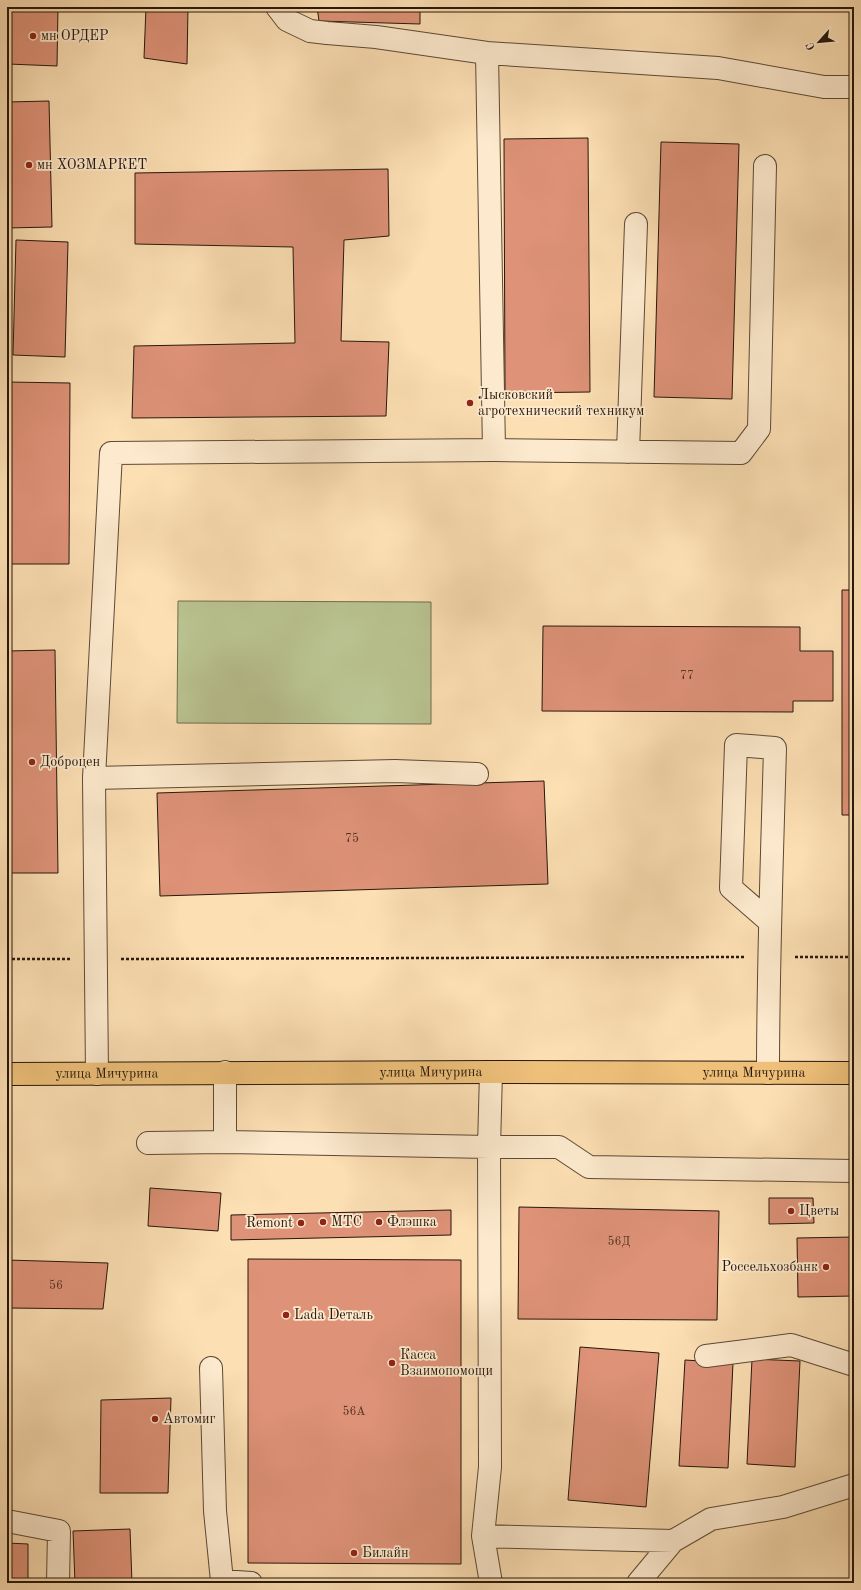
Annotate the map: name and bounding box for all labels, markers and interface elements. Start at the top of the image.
north arrow [799,22,839,62]
place label: мн ОРДЕР [41,29,109,43]
marker: мн ОРДЕР [28,31,38,41]
text: С [805,40,818,52]
place label: мн ХОЗМАРКЕТ [37,158,147,172]
marker: мн ХОЗМАРКЕТ [24,160,34,170]
place label: Лысковский агротехнический техникум [478,388,644,418]
marker: Лысковский агротехнический техникум [465,398,475,408]
house number: 77 [680,670,694,682]
place label: Доброцен [40,755,101,769]
marker: Доброцен [27,757,37,767]
house number: 75 [345,832,359,845]
street label: улица Мичурина [380,1065,483,1079]
street label: улица Мичурина [56,1066,159,1081]
street label: улица Мичурина [703,1066,806,1080]
place label: Цветы [799,1204,839,1218]
marker: Цветы [786,1206,796,1216]
place label: МТС [331,1215,362,1229]
place label: Флэшка [387,1215,437,1229]
place label: Remont [246,1216,293,1230]
marker: МТС [318,1217,328,1227]
marker: Флэшка [374,1217,384,1227]
marker: Remont [296,1218,306,1228]
house number: 56Д [608,1235,631,1248]
place label: Россельхозбанк [722,1260,818,1274]
marker: Россельхозбанк [821,1262,831,1272]
house number: 56 [49,1279,63,1292]
place label: Lada Dеталь [294,1308,373,1322]
marker: Lada Dеталь [281,1310,291,1320]
place label: Касса Взаимопомощи [400,1348,493,1378]
marker: Касса Взаимопомощи [387,1358,397,1368]
house number: 56А [342,1405,366,1418]
place label: Автомиг [163,1412,216,1426]
marker: Автомиг [150,1414,160,1424]
place label: Билайн [362,1546,409,1560]
marker: Билайн [349,1548,359,1558]

